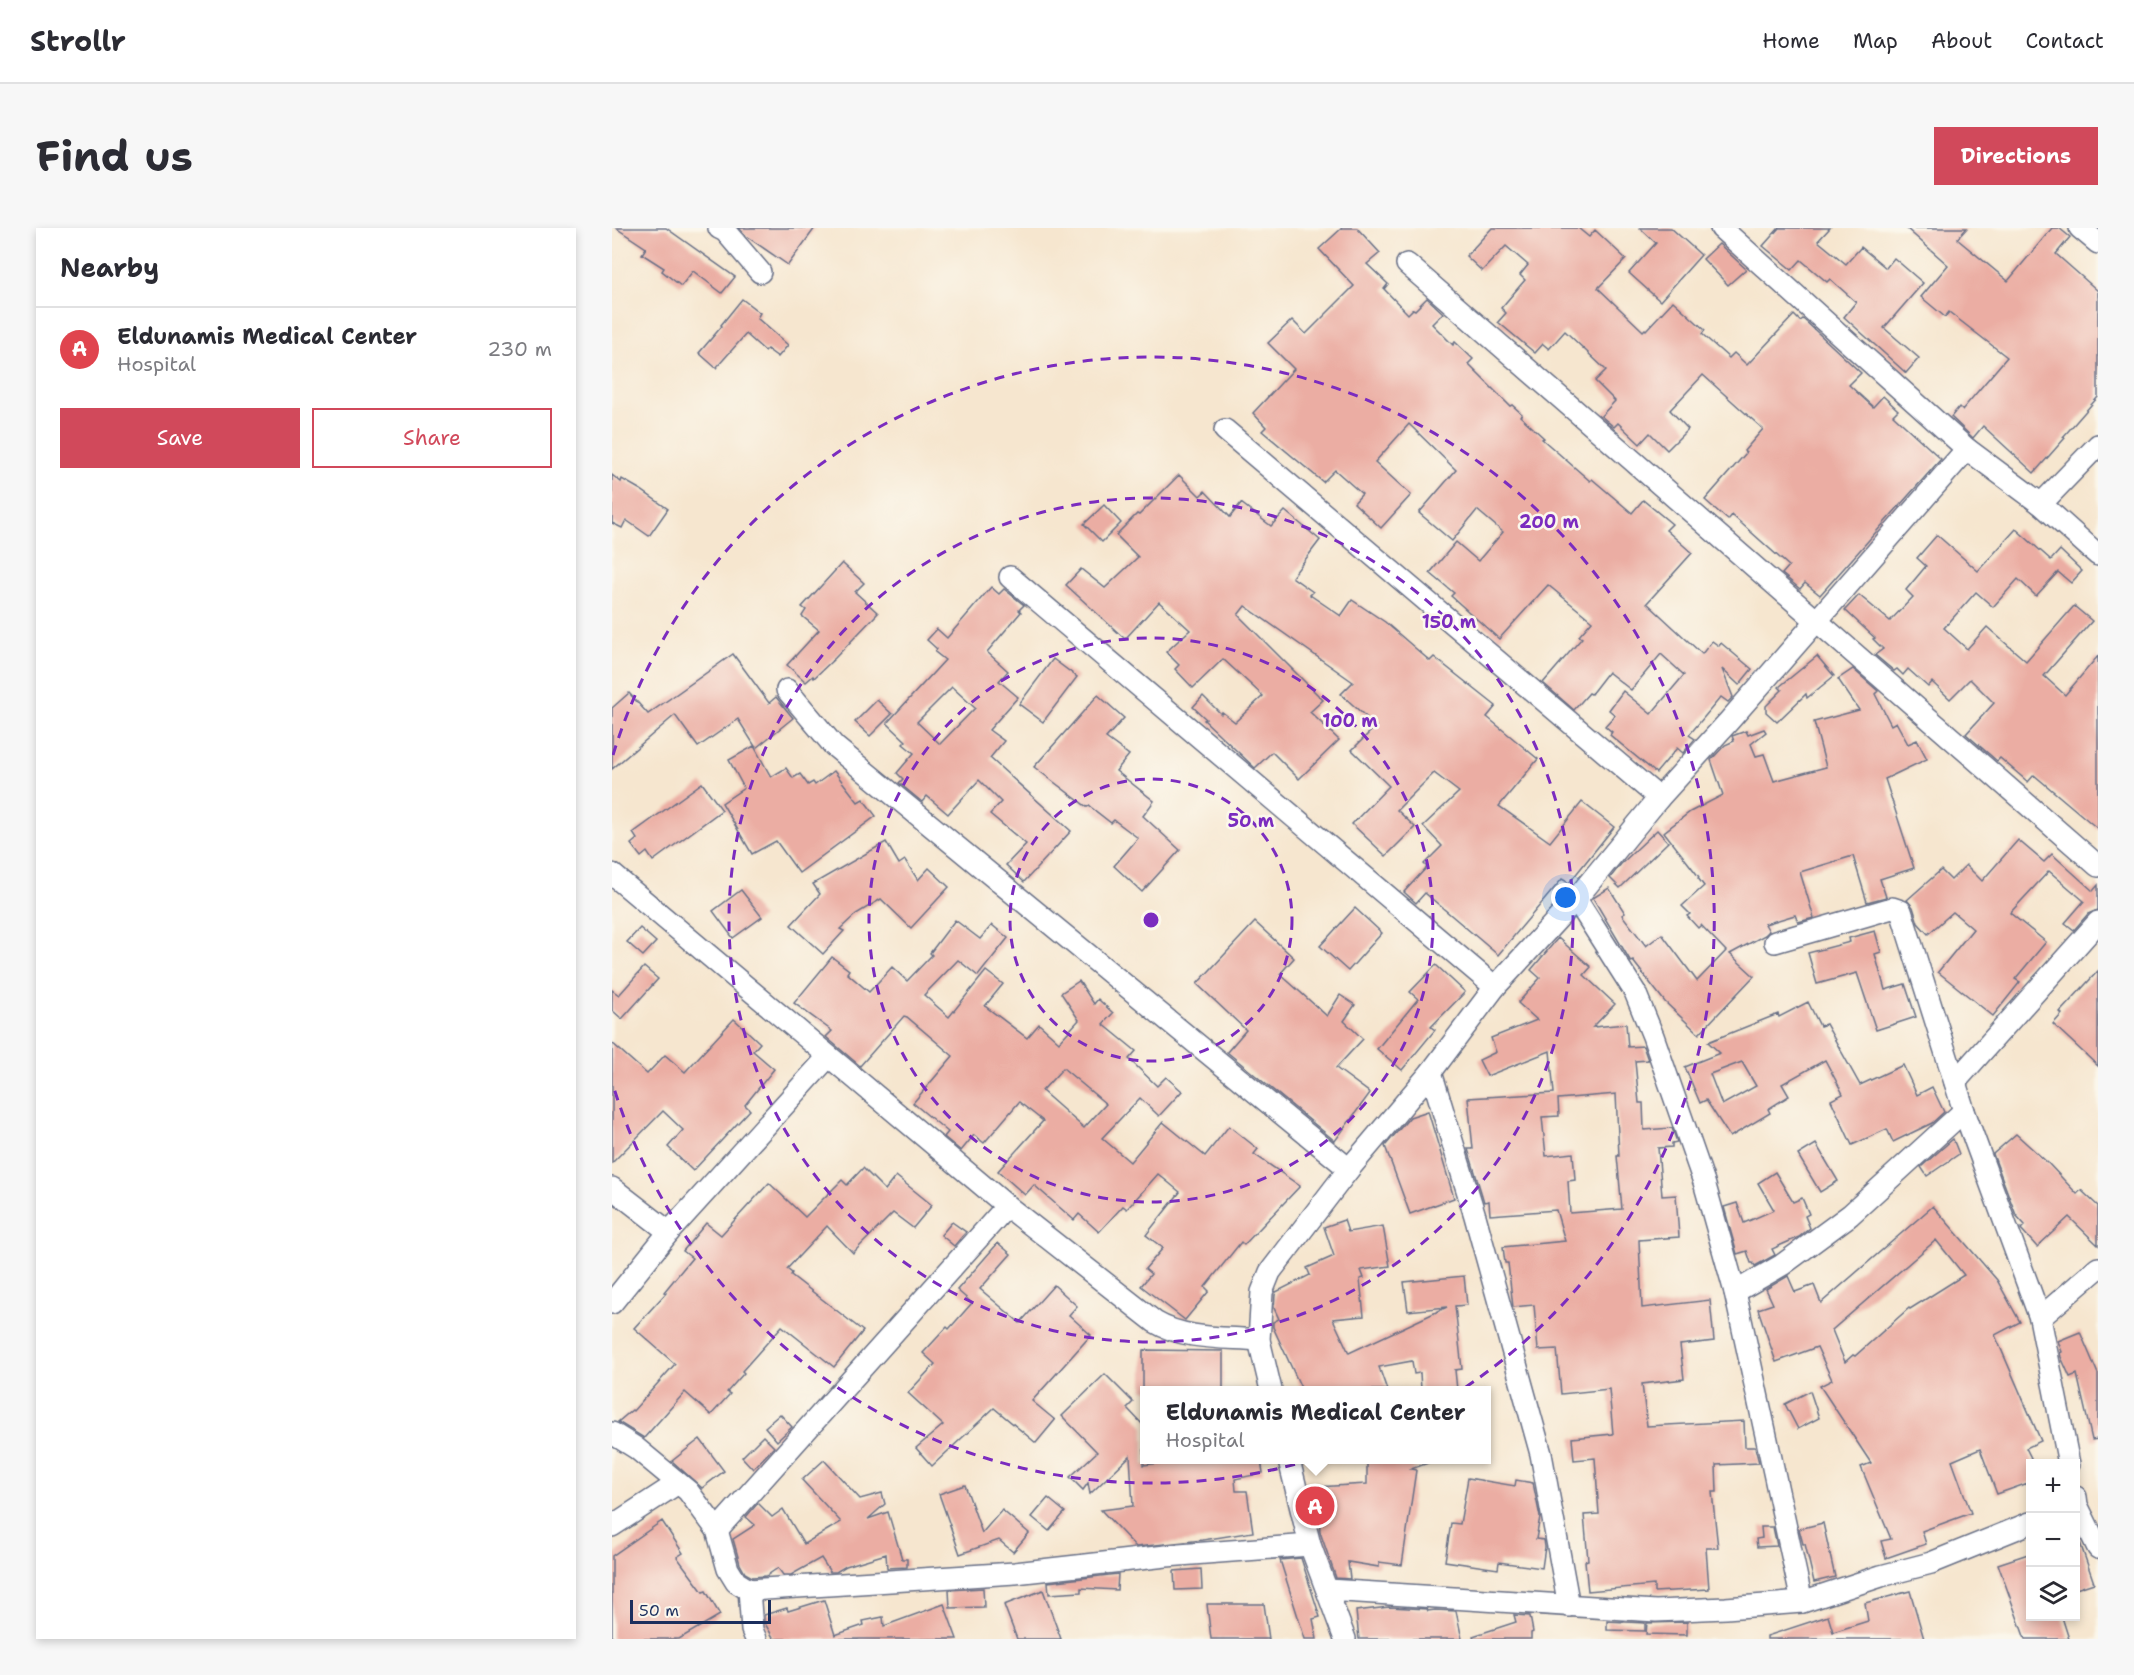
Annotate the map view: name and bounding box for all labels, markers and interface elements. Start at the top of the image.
text: Strollr [30,22,126,60]
text: Home [1762,27,1820,55]
text: Map [1853,27,1898,55]
text: About [1931,27,1992,55]
text: Contact [2025,27,2104,55]
button: Directions [1934,127,2098,185]
text: Find us [36,128,193,184]
text: Nearby [60,250,159,285]
text: Eldunamis Medical Center [117,322,417,351]
text: A [72,336,87,362]
text: 230 m [487,336,552,362]
text: Hospital [117,351,196,377]
button: Save [60,408,300,468]
button: Share [312,408,552,468]
text: 200 m [1519,510,1580,534]
text: 150 m [1422,610,1477,634]
text: 100 m [1322,709,1378,733]
text: 50 m [1228,809,1275,833]
your location [1551,883,1580,912]
centre of rings [1141,910,1161,930]
popup [1140,1386,1491,1464]
text: Eldunamis Medical Center [1165,1398,1466,1427]
text: Hospital [1165,1427,1245,1453]
map controls [2026,1459,2080,1621]
button: + [2026,1459,2080,1513]
pin: A [1296,1484,1334,1528]
button: − [2026,1513,2080,1567]
button: layers [2026,1567,2080,1621]
scale bar [630,1597,771,1624]
text: 50 m [639,1600,679,1621]

